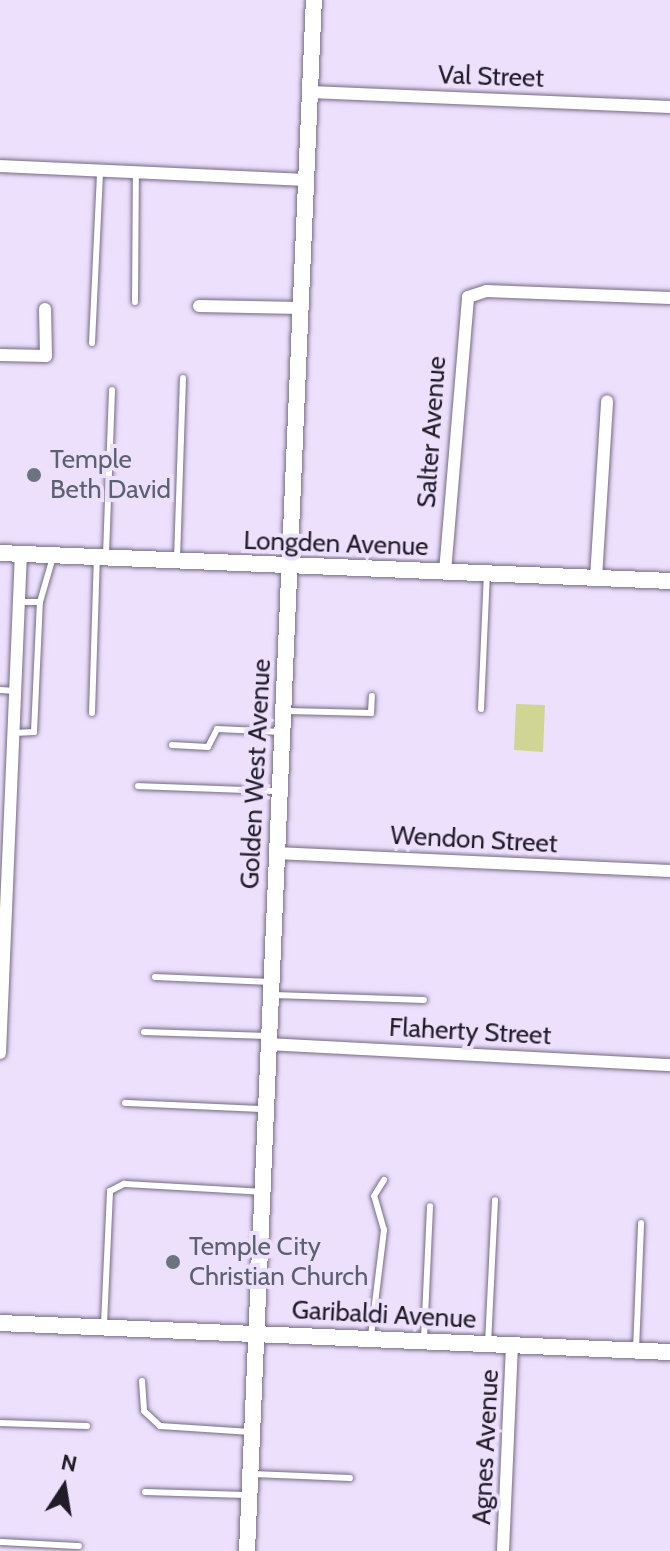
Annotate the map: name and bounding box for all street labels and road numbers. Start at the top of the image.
street label: Val Street [437,60,545,94]
street label: Salter Avenue [411,355,453,509]
street label: Longden Avenue [243,525,429,563]
street label: Golden West Avenue [234,658,278,890]
street label: Wendon Street [390,820,558,860]
street label: Flaherty Street [388,1012,552,1052]
street label: Garibaldi Avenue [291,1295,477,1335]
street label: Agnes Avenue [466,1368,506,1526]

